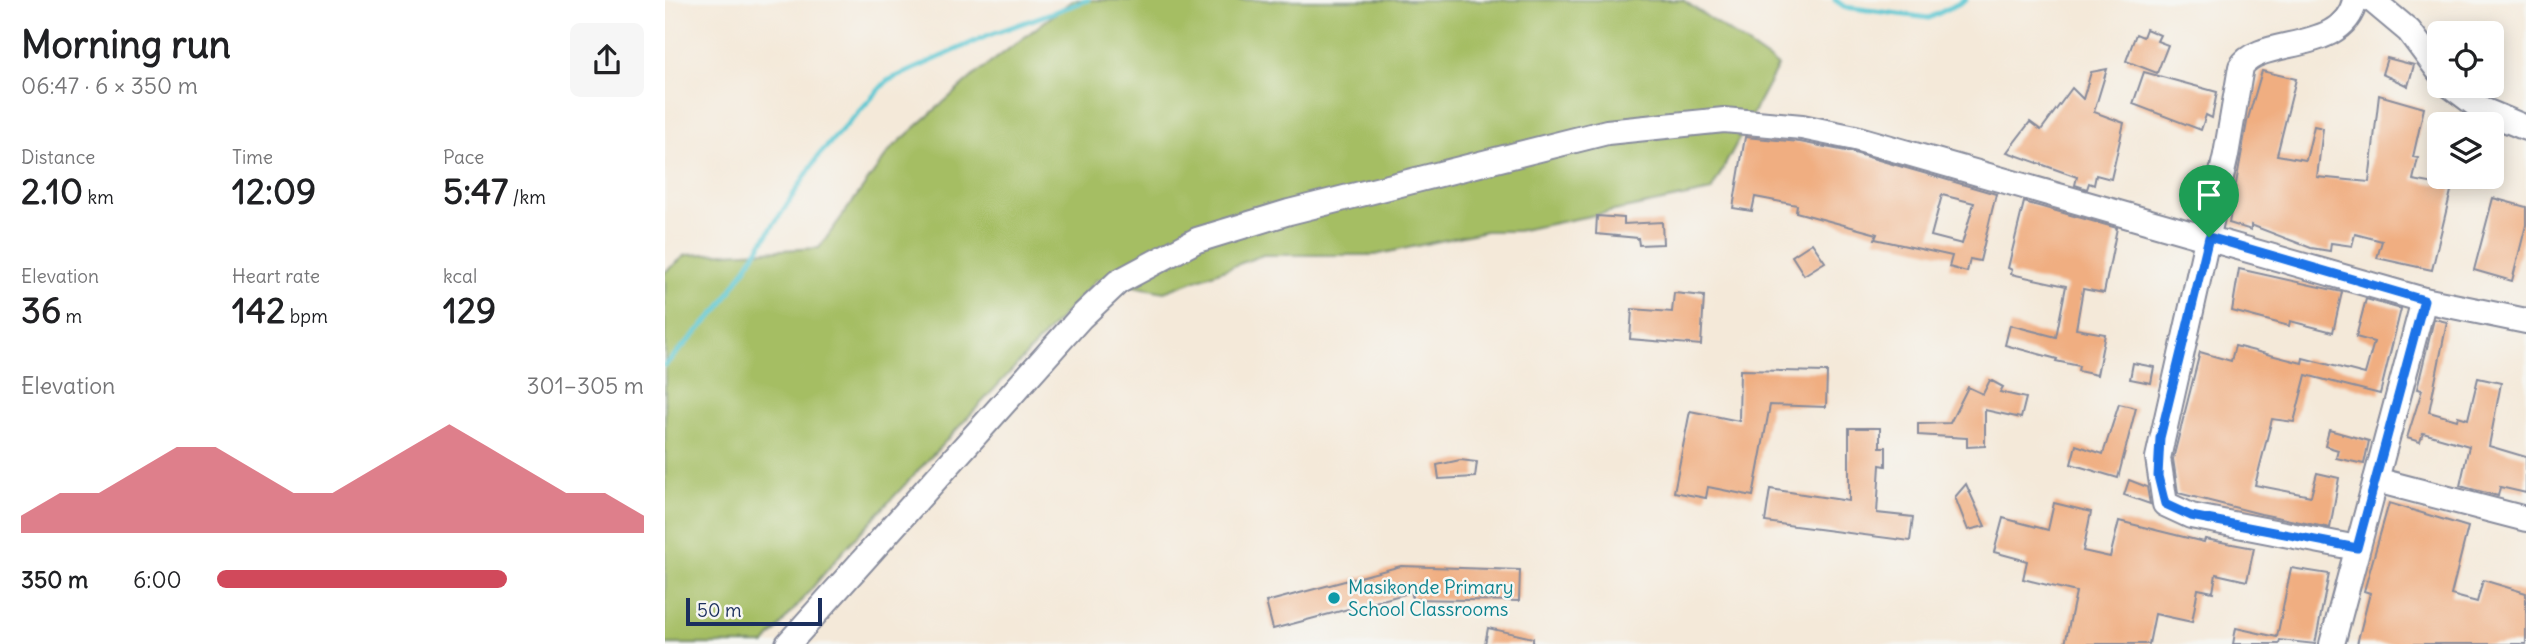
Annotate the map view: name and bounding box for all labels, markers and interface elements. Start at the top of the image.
text: Morning run [21,21,231,68]
map controls [2427,21,2504,189]
button: locate [2427,21,2504,98]
button: share [570,23,644,97]
text: 06:47 · 6 × 350 m [21,71,198,100]
button: layers [2427,112,2504,189]
text: Distance [21,145,95,169]
text: Time [232,145,273,169]
text: Pace [443,145,484,169]
pin [2179,165,2239,237]
text: 2.10 [21,169,83,213]
text: 12:09 [232,169,316,213]
text: 5:47 [443,169,508,213]
icon: arrive [2190,176,2228,214]
text: km [83,185,114,209]
text: /km [508,185,546,209]
text: Elevation [21,264,99,288]
text: Heart rate [232,264,320,288]
text: kcal [443,264,477,288]
text: 36 [21,288,61,332]
text: 142 [232,288,285,332]
text: 129 [443,288,496,332]
text: m [61,304,82,328]
text: bpm [285,304,328,328]
text: Elevation [21,371,115,400]
text: 301–305 m [527,371,644,400]
text: 350 m [21,565,88,594]
text: 6:00 [133,565,182,594]
place label: Masikonde Primary School Classrooms [1348,575,1514,621]
marker: Masikonde Primary School Classrooms [1326,590,1342,606]
scale bar [686,595,823,627]
text: 50 m [697,598,742,622]

